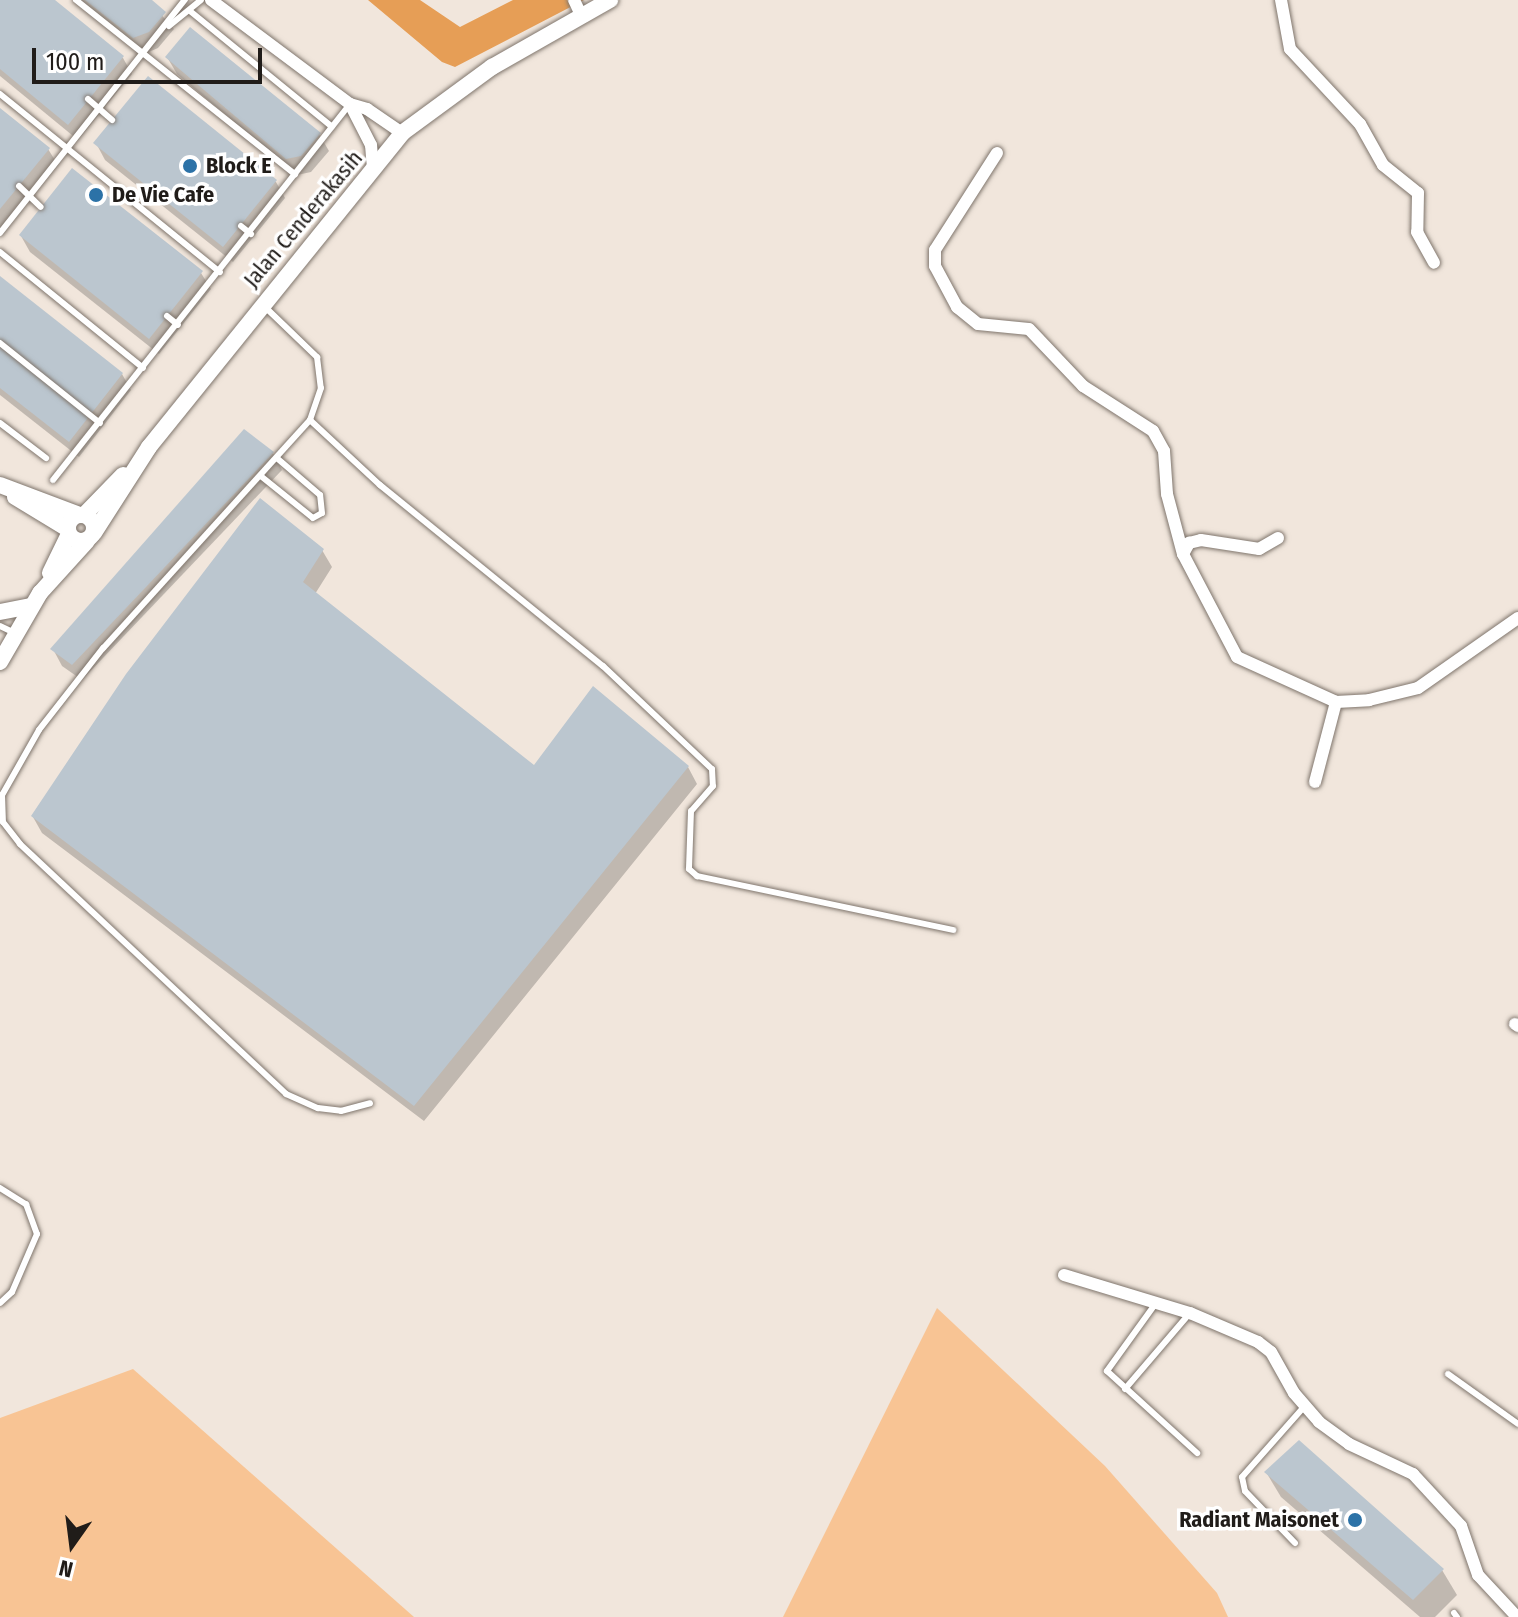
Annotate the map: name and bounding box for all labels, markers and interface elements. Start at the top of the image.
scale bar [36,32,266,82]
text: 100 m [46,48,104,76]
street label: Jalan Cenderakasih [238,145,368,293]
place label: Block E [206,153,272,179]
marker: Block E [181,157,199,175]
place label: De Vie Cafe [112,182,214,208]
marker: De Vie Cafe [87,186,105,204]
north arrow [32,1505,112,1585]
place label: Radiant Maisonet [1179,1507,1339,1533]
marker: Radiant Maisonet [1346,1511,1364,1529]
text: N [56,1554,76,1583]

